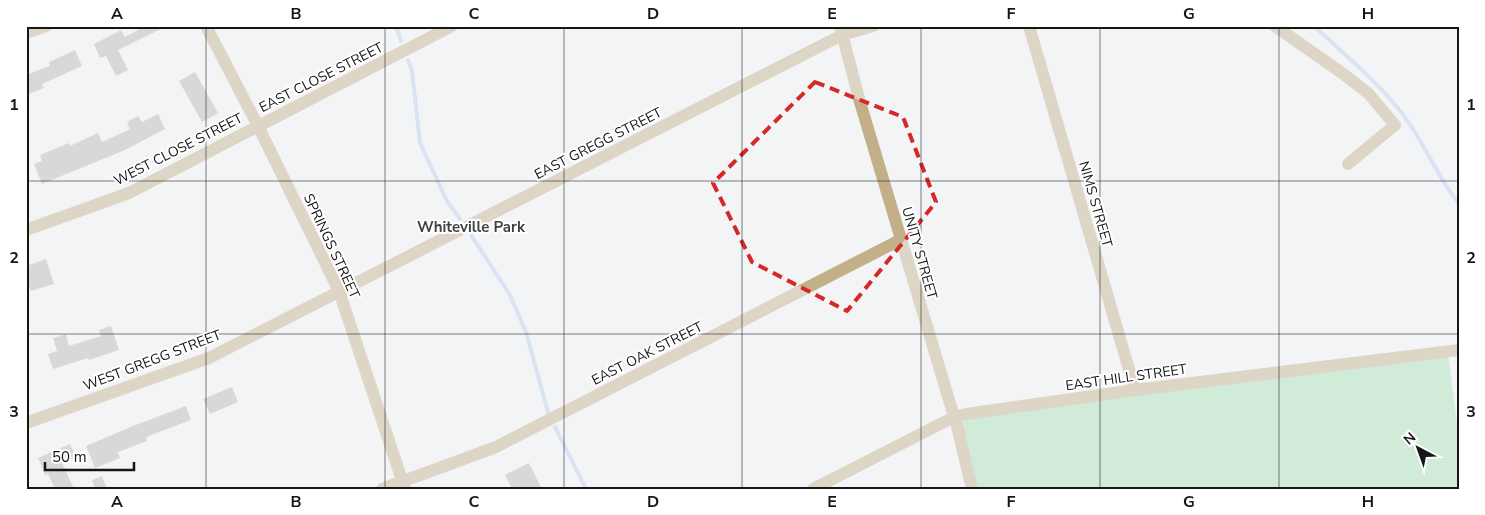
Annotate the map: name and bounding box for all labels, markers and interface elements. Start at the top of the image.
text: A [111,3,123,25]
text: B [290,3,302,25]
text: C [469,3,480,25]
text: D [647,3,659,25]
text: E [827,3,837,25]
text: F [1007,3,1016,25]
text: G [1183,3,1195,25]
text: H [1362,3,1374,25]
street label: EAST CLOSE STREET [256,38,387,117]
text: 1 [9,94,19,116]
text: 1 [1466,94,1476,116]
street label: EAST GREGG STREET [531,103,666,184]
street label: WEST CLOSE STREET [111,108,246,190]
street label: NIMS STREET [1074,159,1117,250]
street label: SPRINGS STREET [299,191,364,302]
street label: UNITY STREET [897,205,942,302]
district label: Whiteville Park [417,217,526,237]
text: 2 [9,247,19,269]
text: 2 [1466,247,1476,269]
street label: EAST OAK STREET [588,317,707,390]
street label: WEST GREGG STREET [81,325,224,396]
street label: EAST HILL STREET [1064,359,1189,395]
text: 3 [9,401,19,423]
text: 3 [1466,401,1476,423]
north arrow [1392,422,1442,472]
text: N [1400,428,1420,449]
scale bar [45,440,134,472]
text: 50 m [52,447,87,467]
text: A [111,491,123,513]
text: B [290,491,302,513]
text: C [469,491,480,513]
text: D [647,491,659,513]
text: E [827,491,837,513]
text: F [1007,491,1016,513]
text: G [1183,491,1195,513]
text: H [1362,491,1374,513]

